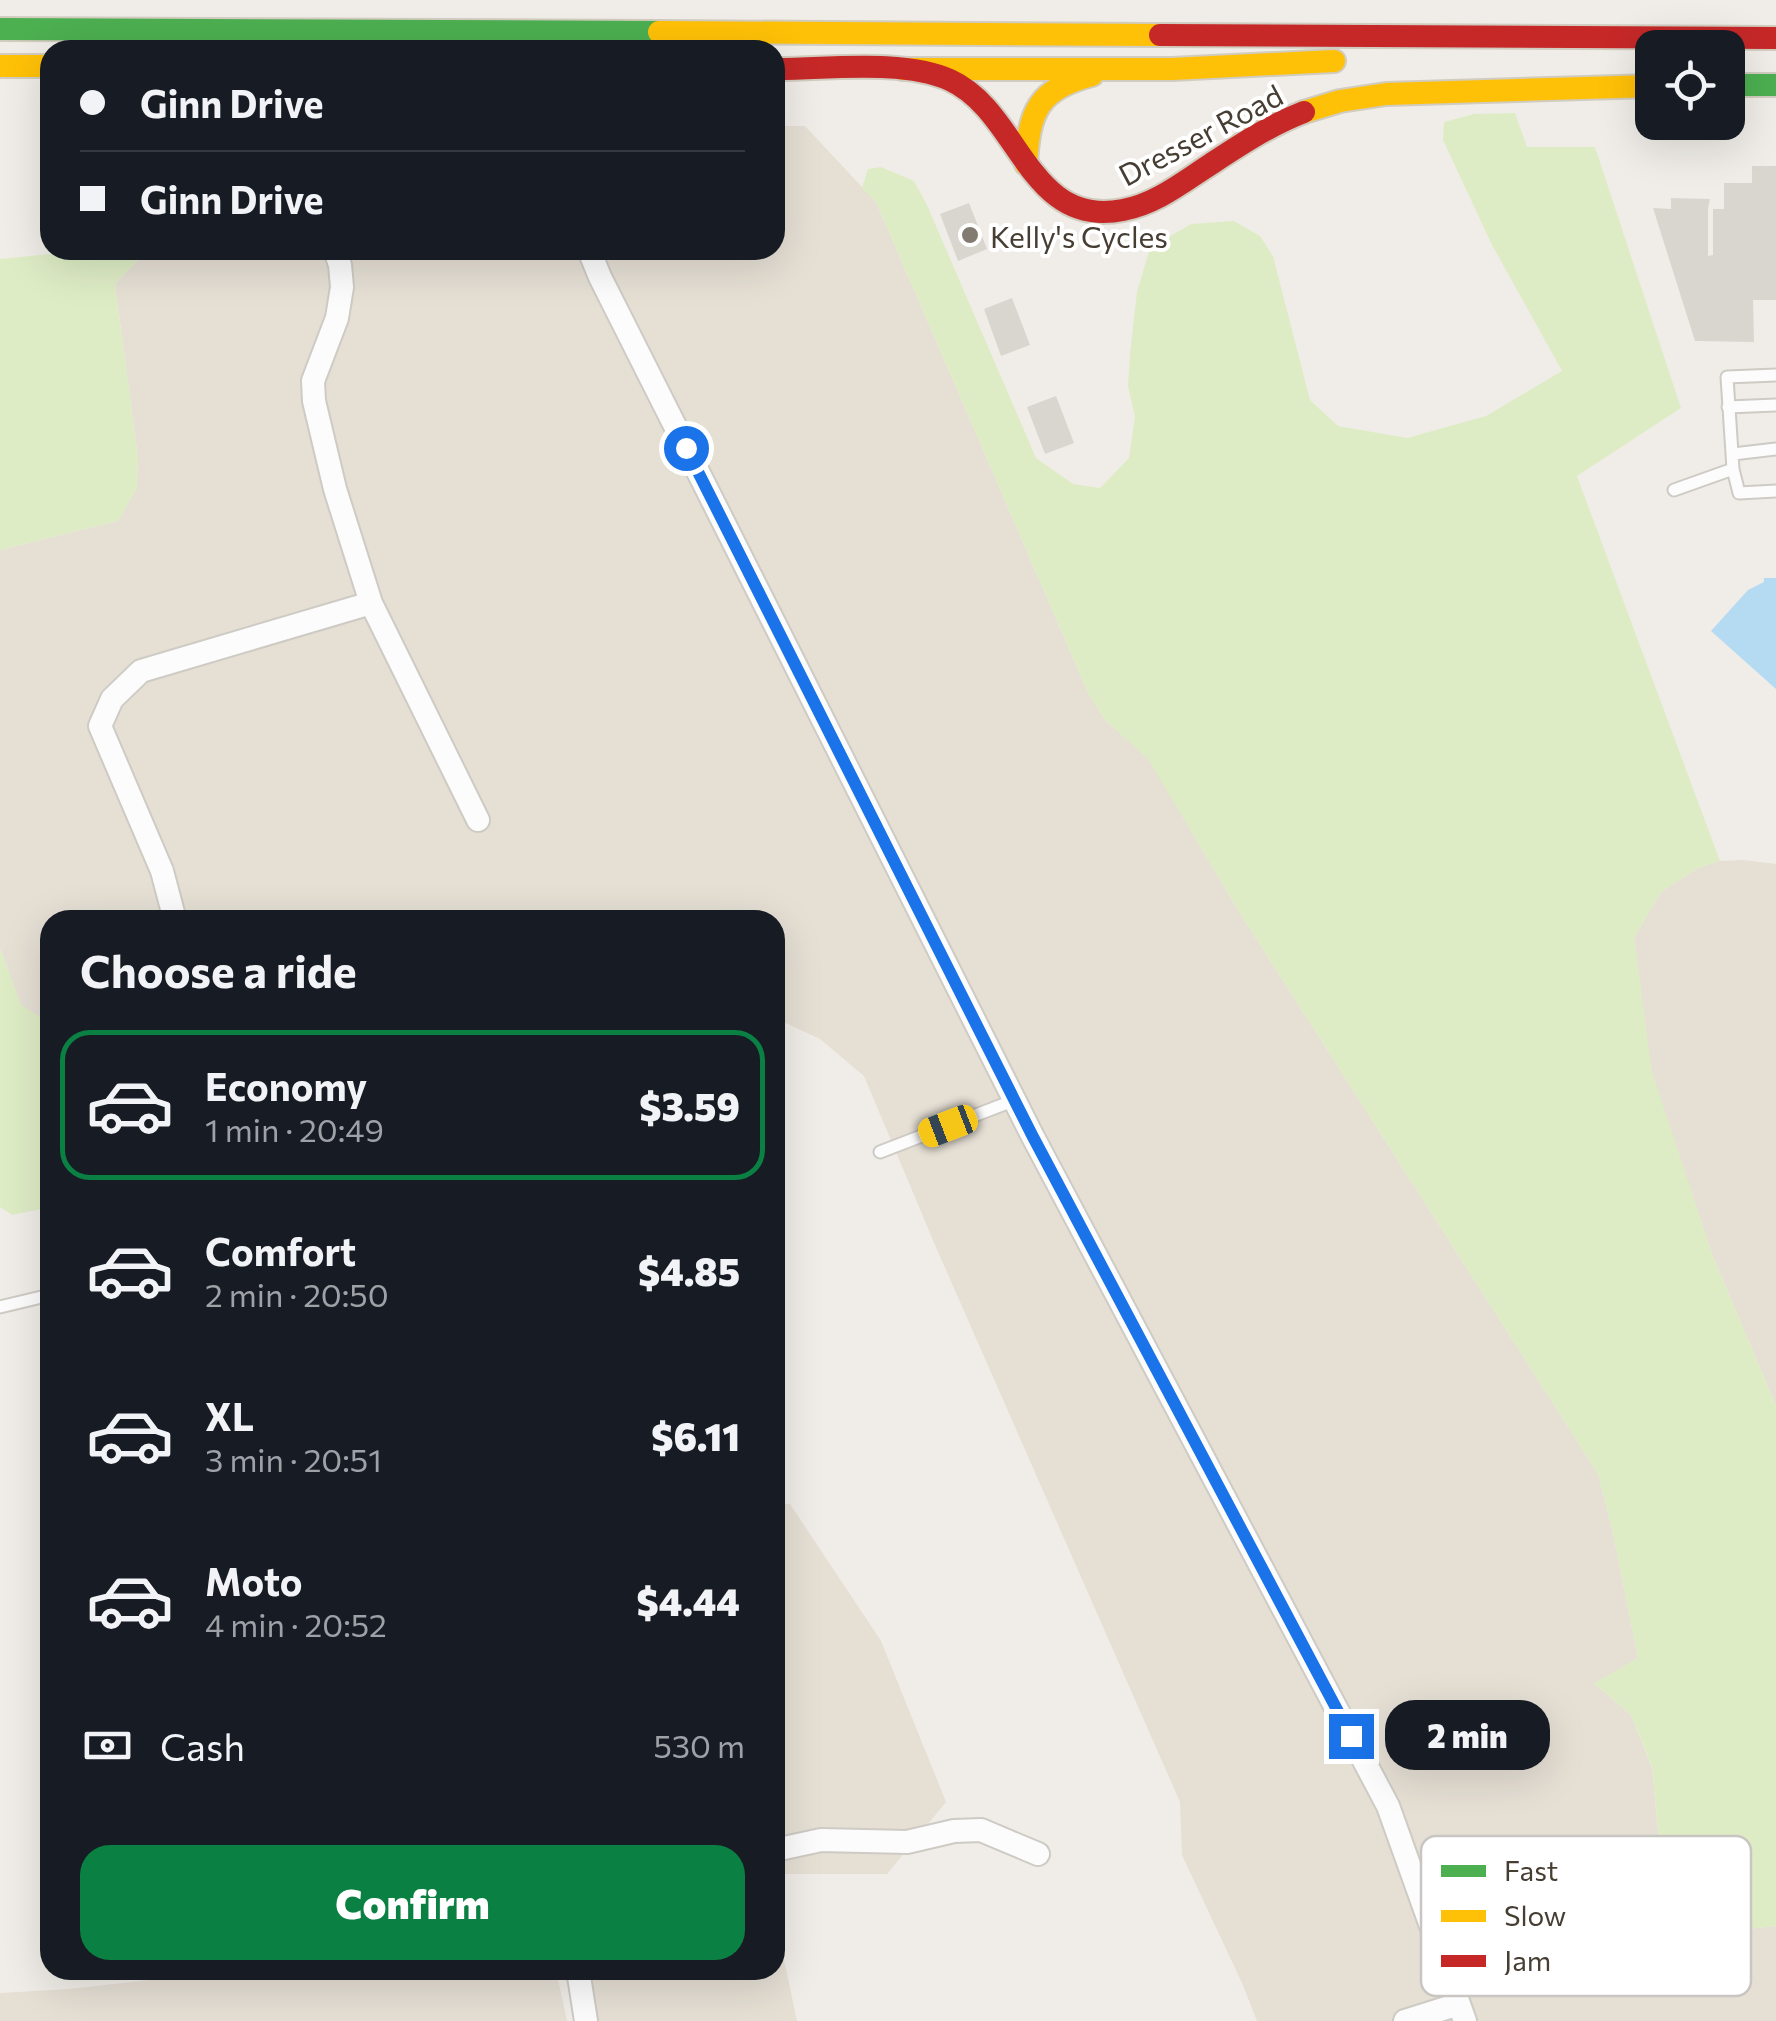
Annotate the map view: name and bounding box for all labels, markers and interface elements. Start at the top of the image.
map controls [1635,30,1745,140]
button: locate [1635,30,1745,140]
street label: Dresser Road [1112,75,1288,193]
text: Ginn Drive [140,79,323,126]
text: Ginn Drive [140,175,323,222]
place label: Kelly's Cycles [990,217,1168,254]
marker: Kelly's Cycles [959,224,981,246]
route start [664,426,709,471]
text: Choose a ride [80,942,357,997]
icon: car [85,1060,175,1150]
text: Economy [205,1062,367,1109]
text: $3.59 [639,1082,740,1129]
car [915,1101,981,1151]
text: 1 min · 20:49 [205,1109,384,1149]
icon: car [85,1225,175,1315]
text: Comfort [205,1227,356,1274]
text: $4.85 [638,1247,740,1294]
text: 2 min · 20:50 [205,1274,389,1314]
icon: car [85,1390,175,1480]
text: XL [205,1392,254,1439]
text: $6.11 [651,1412,740,1459]
text: 3 min · 20:51 [205,1439,382,1479]
icon: car [85,1555,175,1645]
text: Moto [205,1557,303,1604]
text: $4.44 [637,1577,740,1624]
text: 4 min · 20:52 [205,1604,387,1644]
callout: 2 min [1386,1701,1551,1771]
route end [1329,1714,1374,1759]
text: 2 min [1427,1715,1508,1755]
icon: cash [80,1718,135,1773]
text: Cash [160,1722,245,1769]
text: 530 m [653,1725,745,1765]
legend [1421,1836,1751,1996]
button: Confirm [80,1845,745,1960]
text: Fast [1504,1853,1558,1887]
text: Slow [1504,1898,1566,1932]
text: Jam [1504,1943,1551,1977]

